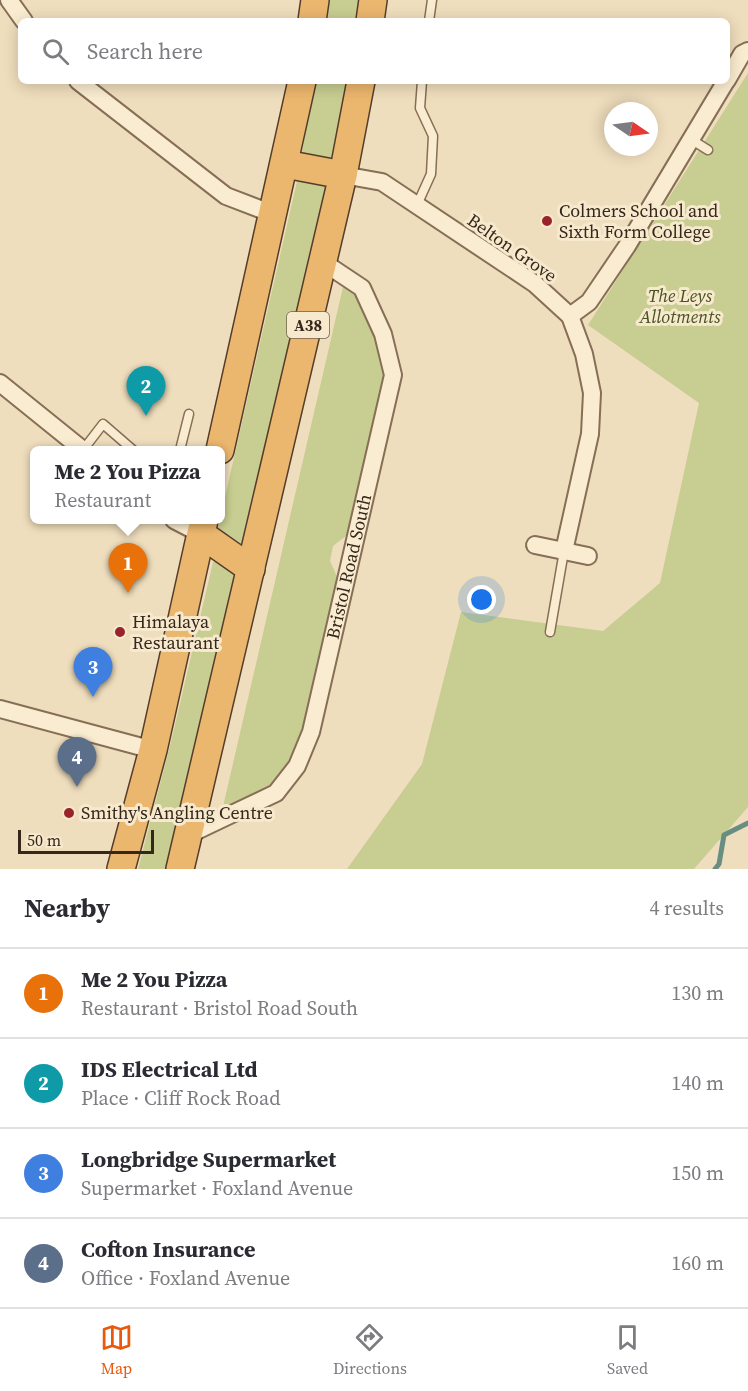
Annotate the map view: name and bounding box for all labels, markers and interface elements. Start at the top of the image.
search box [18,18,730,84]
icon: search [39,35,72,68]
text: Search here [87,36,203,66]
north arrow [604,102,658,156]
place label: Colmers School and Sixth Form College [559,198,718,244]
street label: Belton Grove [463,208,562,288]
marker: Colmers School and Sixth Form College [540,214,554,228]
park label: The Leys Allotments [639,283,721,329]
road number: A38 [287,312,329,338]
pin: 2 [126,366,166,416]
popup [30,446,225,524]
text: Me 2 You Pizza [54,456,201,486]
text: Restaurant [54,486,151,514]
street label: Bristol Road South [320,491,377,642]
pin: 1 [108,544,148,593]
your location [467,585,496,614]
place label: Himalaya Restaurant [132,609,219,655]
marker: Himalaya Restaurant [113,625,127,639]
pin: 3 [74,648,112,697]
pin: 4 [58,738,97,787]
place label: Smithy's Angling Centre [81,800,273,825]
marker: Smithy's Angling Centre [62,806,76,820]
scale bar [18,827,154,854]
text: 50 m [27,829,61,851]
text: Nearby [24,890,110,926]
text: 4 results [649,894,724,922]
text: Me 2 You Pizza [81,964,227,994]
text: 1 [38,979,49,1007]
text: 130 m [671,979,724,1007]
text: Restaurant · Bristol Road South [81,994,358,1022]
text: IDS Electrical Ltd [81,1054,258,1084]
text: 2 [38,1069,49,1097]
text: 140 m [671,1069,724,1097]
text: Place · Cliff Rock Road [81,1084,281,1112]
text: Longbridge Supermarket [81,1144,336,1174]
text: 3 [38,1159,49,1187]
text: 150 m [671,1159,724,1187]
text: Supermarket · Foxland Avenue [81,1174,353,1202]
text: Cofton Insurance [81,1234,256,1264]
text: 4 [38,1249,49,1277]
text: 160 m [671,1249,724,1277]
text: Office · Foxland Avenue [81,1264,290,1292]
tab: Map [100,1321,133,1379]
tab: Directions [333,1321,407,1379]
tab: Saved [607,1321,648,1379]

